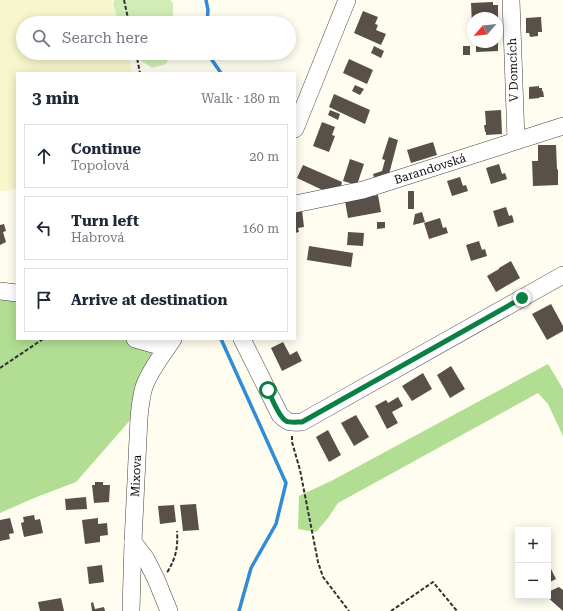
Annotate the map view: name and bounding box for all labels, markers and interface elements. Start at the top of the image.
north arrow [467,12,503,48]
search box [16,16,296,60]
icon: search [30,27,52,49]
text: Search here [62,29,148,47]
street label: V Domcích [505,37,521,102]
text: 3 min [32,88,79,108]
text: Walk · 180 m [201,91,280,106]
text: Continue [71,140,141,158]
icon: ahead [33,145,55,167]
text: 20 m [249,149,279,164]
street label: Barandovská [392,151,468,187]
text: Topolová [71,158,129,173]
text: Turn left [71,212,139,230]
icon: left [33,217,55,239]
text: 160 m [242,221,279,236]
text: Habrová [71,230,124,245]
icon: arrive [33,289,55,311]
route end [513,289,531,307]
text: Arrive at destination [71,291,227,309]
route start [259,381,277,399]
street label: Mixova [128,454,144,498]
map controls [515,527,551,599]
button: + [515,527,551,563]
button: − [515,563,551,599]

